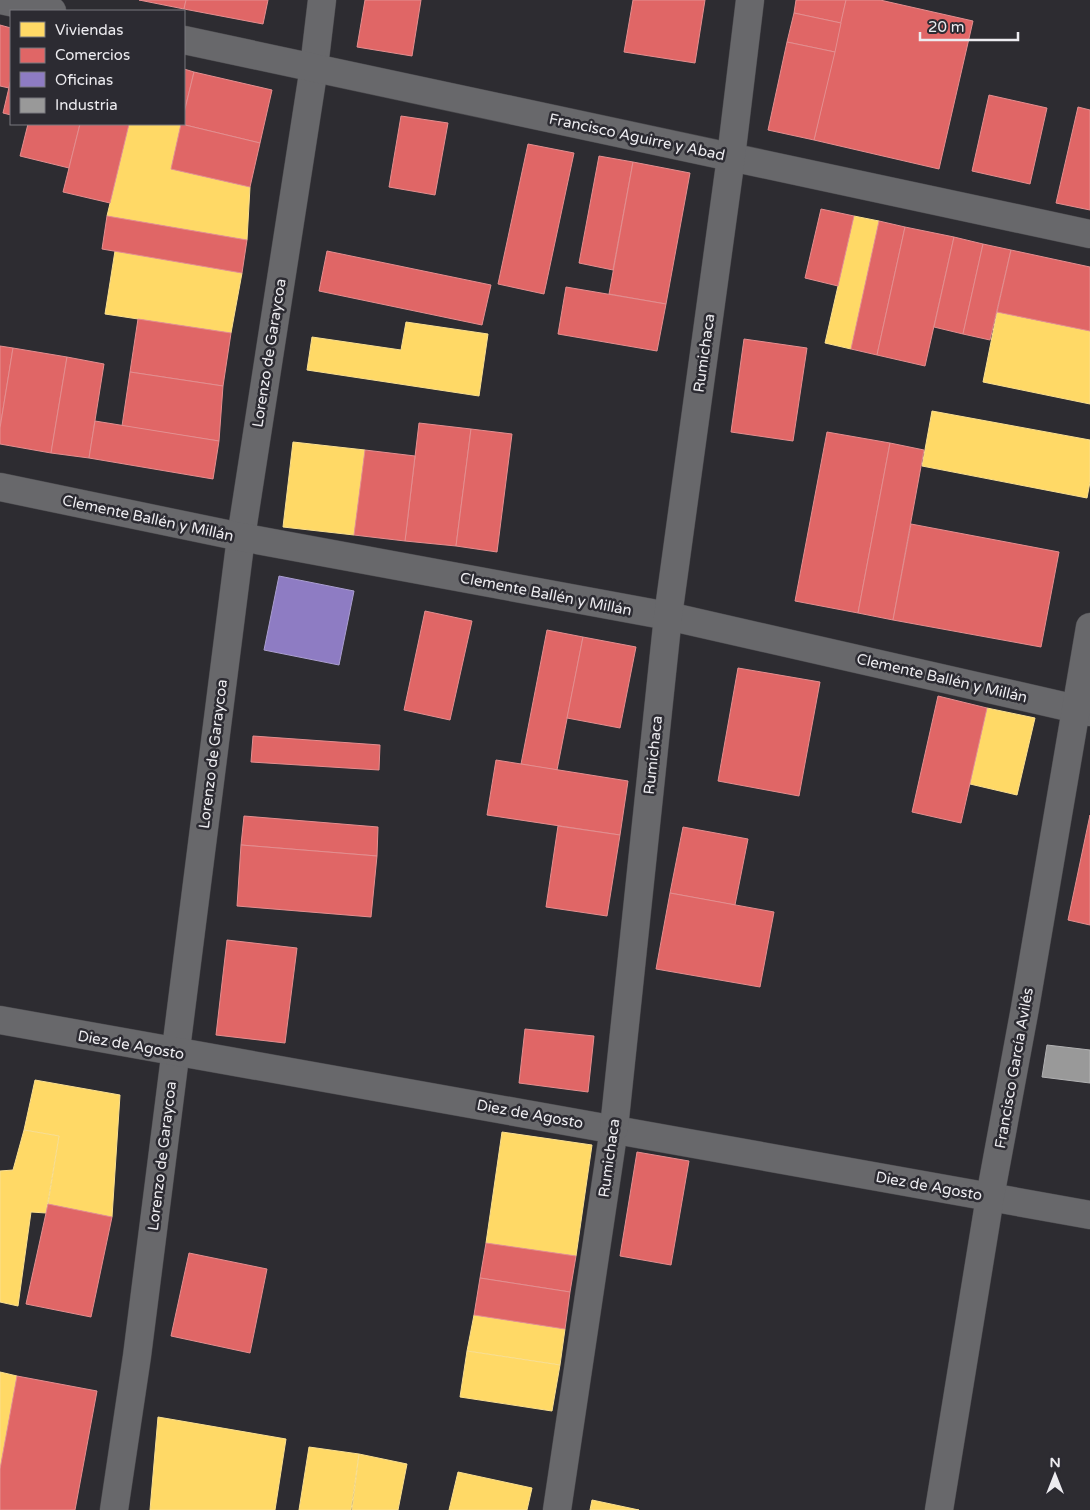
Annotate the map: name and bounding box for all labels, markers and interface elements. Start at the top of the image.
legend [10,10,185,125]
scale bar [920,10,1018,42]
text: 20 m [928,18,965,36]
text: Viviendas [55,21,123,39]
text: Comercios [55,46,130,64]
text: Oficinas [55,71,113,89]
text: Industria [55,96,118,114]
street label: Francisco Aguirre y Abad [547,110,727,164]
street label: Lorenzo de Garaycoa [248,277,290,429]
street label: Rumichaca [690,312,718,394]
street label: Clemente Ballén y Millán [61,491,235,545]
street label: Clemente Ballén y Millán [458,568,634,620]
street label: Clemente Ballén y Millán [855,650,1029,706]
street label: Lorenzo de Garaycoa [195,678,231,830]
street label: Rumichaca [640,715,666,795]
street label: Francisco García Avilés [991,986,1037,1150]
street label: Diez de Agosto [76,1027,186,1063]
street label: Lorenzo de Garaycoa [144,1080,180,1232]
street label: Diez de Agosto [475,1096,585,1132]
street label: Rumichaca [595,1117,623,1199]
street label: Diez de Agosto [874,1168,984,1204]
north arrow [1030,1450,1080,1500]
text: N [1049,1454,1061,1471]

